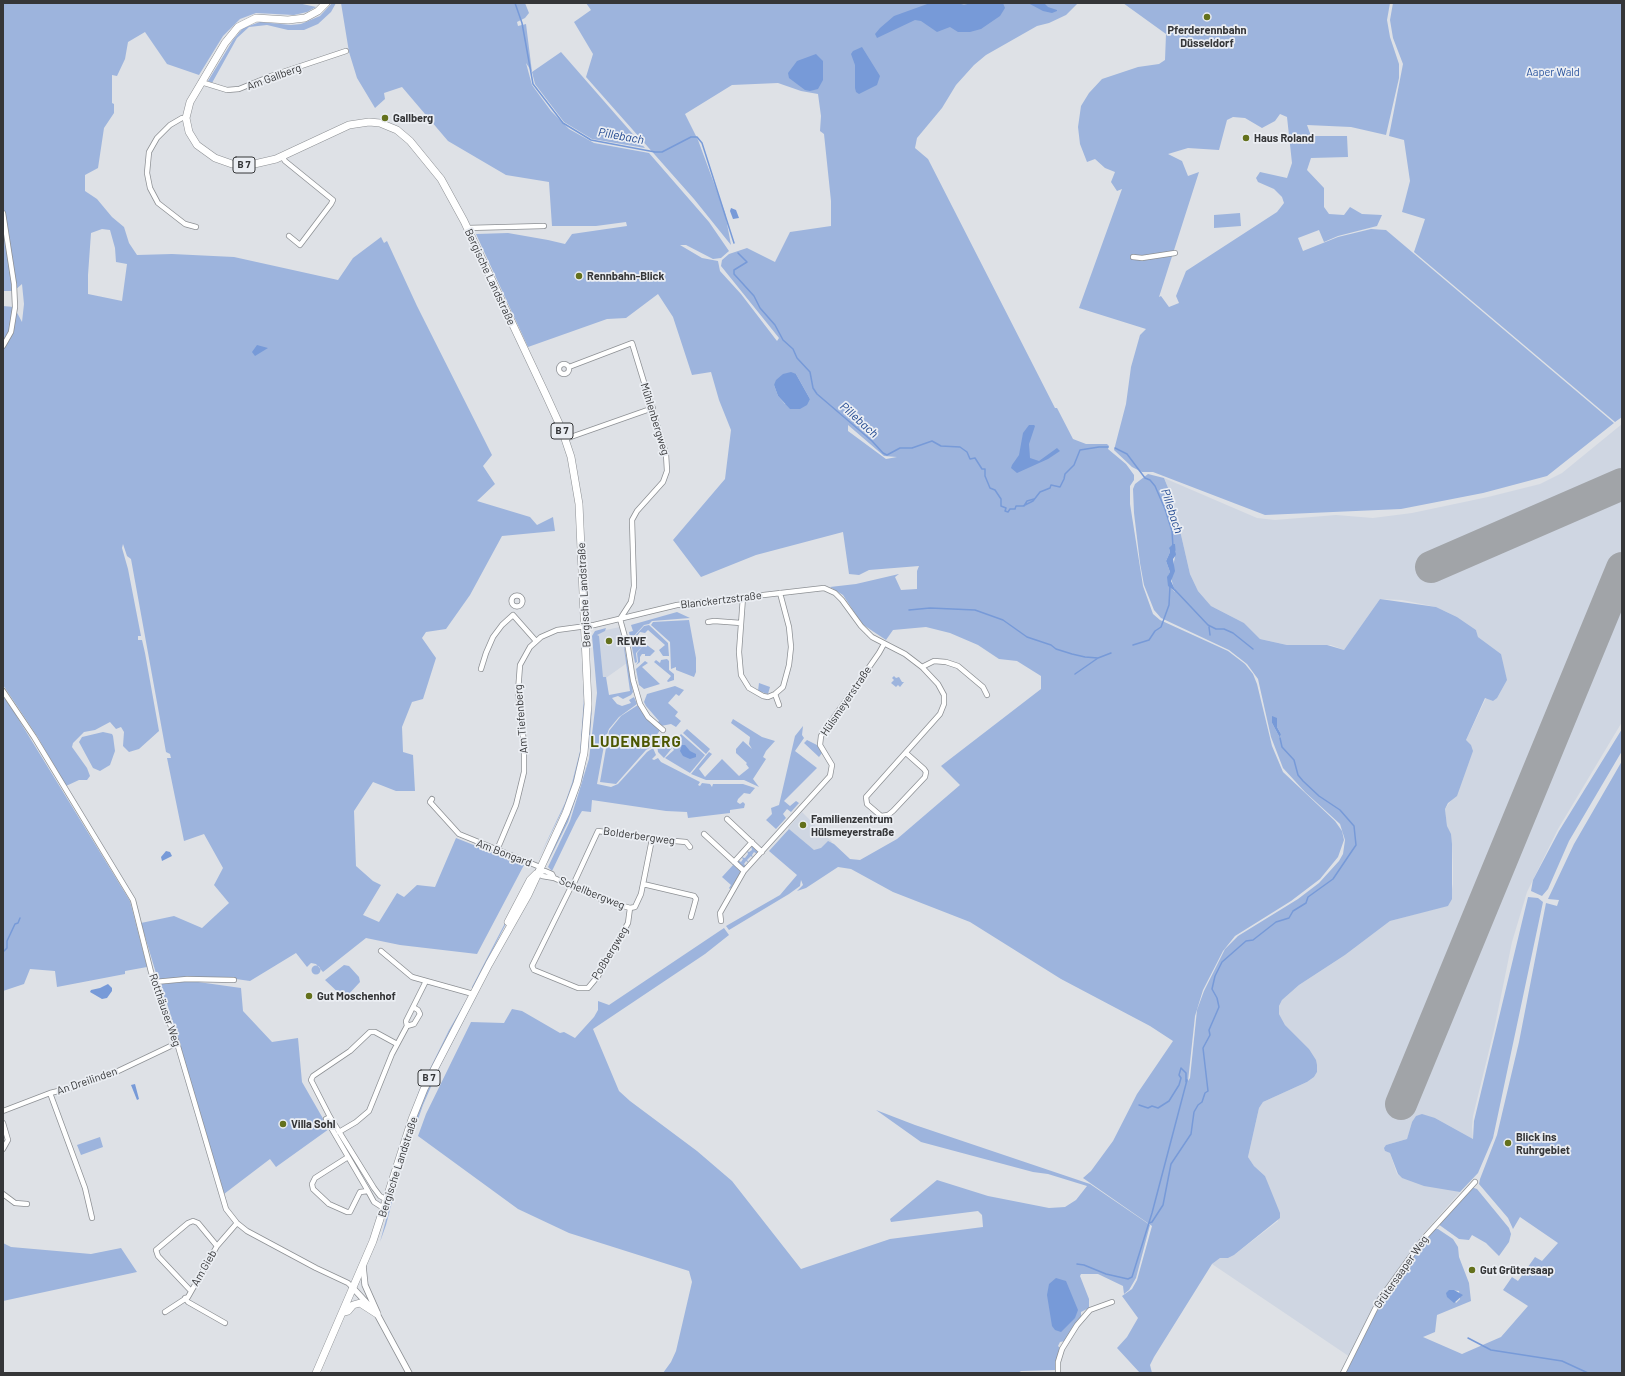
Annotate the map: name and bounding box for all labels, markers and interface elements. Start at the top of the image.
marker: Pferderennbahn Düsseldorf [1202,12,1212,22]
place label: Pferderennbahn Düsseldorf [1168,23,1246,49]
street label: Am Gallberg [245,61,303,93]
park label: Aaper Wald [1526,65,1580,79]
place label: Gallberg [393,111,433,125]
marker: Gallberg [380,113,390,123]
water label: Pillebach [597,125,645,147]
place label: Haus Roland [1254,131,1314,145]
marker: Haus Roland [1241,133,1251,143]
road number: B 7 [233,157,255,173]
street label: Bergische Landstraße [462,227,518,327]
place label: Rennbahn-Blick [587,269,664,283]
marker: Rennbahn-Blick [574,271,584,281]
street label: Mühlenbergweg [638,381,672,457]
water label: Pillebach [837,399,881,441]
road number: B 7 [551,423,573,439]
water label: Pillebach [1158,487,1186,535]
street label: Bergische Landstraße [575,542,593,648]
street label: Blanckertzstraße [680,588,762,612]
place label: REWE [617,634,646,648]
marker: REWE [604,636,614,646]
street label: Hülsmeyerstraße [818,664,874,738]
street label: Am Tiefenberg [511,684,531,754]
district label: LUDENBERG [590,733,682,751]
place label: Familienzentrum Hülsmeyerstraße [811,812,894,838]
marker: Familienzentrum Hülsmeyerstraße [798,820,808,830]
street label: Bolderbergweg [602,824,676,848]
street label: Am Bongard [474,836,534,870]
street label: Schellbergweg [557,874,627,912]
street label: Poßbergweg [589,924,631,982]
street label: Rotthäuser Weg [146,972,184,1048]
place label: Gut Moschenhof [317,989,396,1003]
marker: Gut Moschenhof [304,991,314,1001]
street label: An Dreilinden [55,1064,119,1098]
road number: B 7 [418,1070,440,1086]
street label: Bergische Landstraße [376,1115,420,1219]
place label: Villa Sohl [291,1117,335,1131]
marker: Villa Sohl [278,1119,288,1129]
place label: Blick ins Ruhrgebiet [1516,1130,1570,1156]
marker: Blick ins Ruhrgebiet [1503,1138,1513,1148]
street label: Grütersaaper Weg [1371,1233,1431,1311]
street label: Am Gieb [188,1248,220,1288]
place label: Gut Grütersaap [1480,1263,1554,1277]
marker: Gut Grütersaap [1467,1265,1477,1275]

